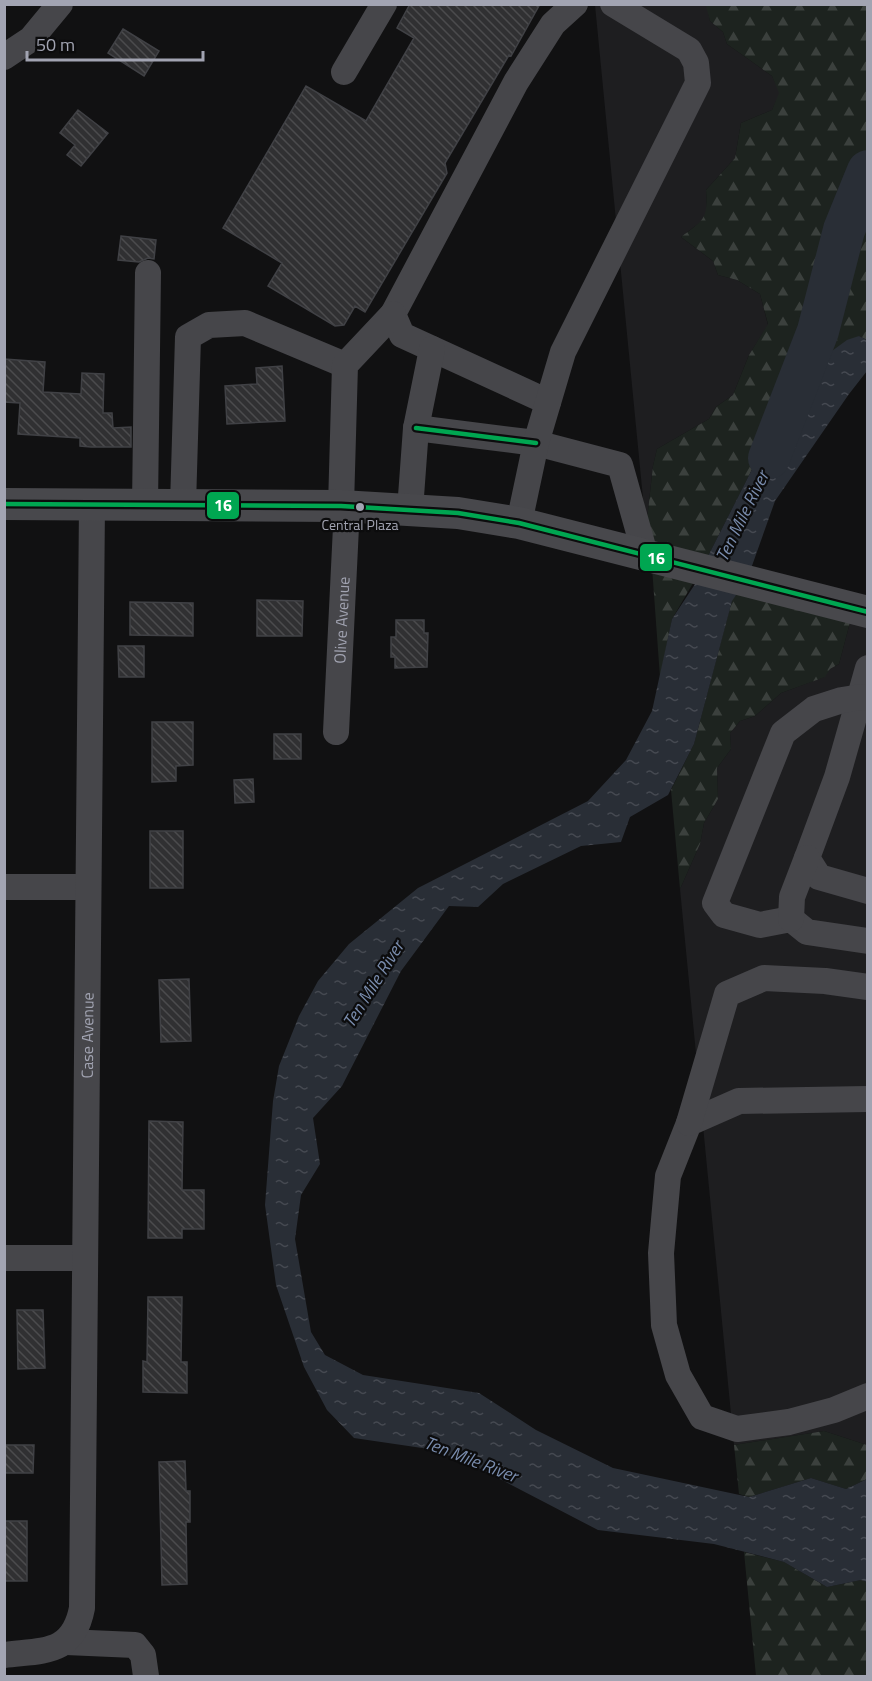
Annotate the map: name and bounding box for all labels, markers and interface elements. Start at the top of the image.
scale bar [27,24,202,62]
text: 50 m [36,31,75,58]
water label: Ten Mile River [708,464,777,566]
line badge: 16 [206,491,240,520]
text: 16 [214,493,232,517]
marker: Central Plaza [354,501,366,513]
place label: Central Plaza [321,514,399,535]
line badge: 16 [639,543,673,572]
text: 16 [647,546,665,570]
street label: Olive Avenue [327,576,356,664]
water label: Ten Mile River [336,933,412,1033]
street label: Case Avenue [75,992,100,1078]
water label: Ten Mile River [420,1429,524,1490]

